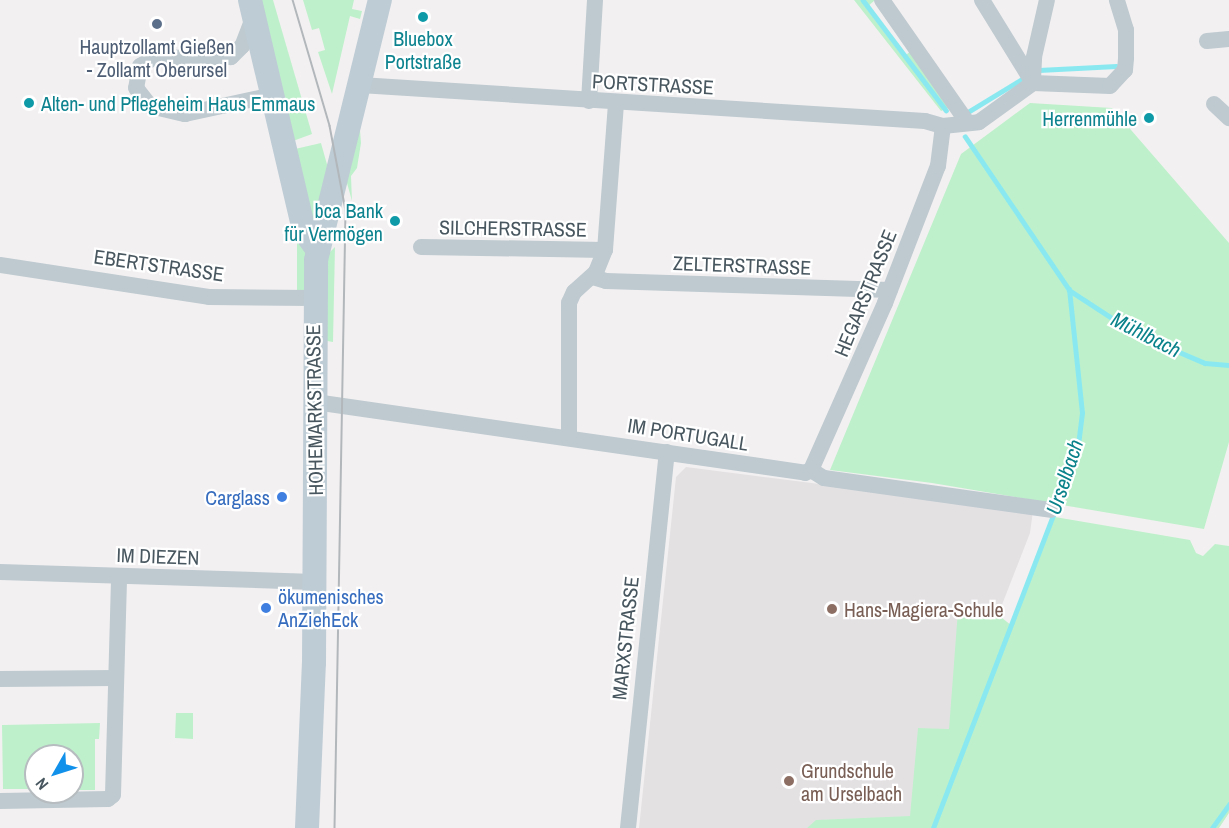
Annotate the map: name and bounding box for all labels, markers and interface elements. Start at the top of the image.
marker: Bluebox Portstraße [416,10,430,24]
marker: Hauptzollamt Gießen - Zollamt Oberursel [150,17,164,31]
place label: Bluebox Portstraße [385,27,461,74]
place label: Hauptzollamt Gießen - Zollamt Oberursel [80,34,234,81]
street label: PORTSTRASSE [592,69,714,99]
place label: Alten- und Pflegeheim Haus Emmaus [41,91,315,115]
marker: Alten- und Pflegeheim Haus Emmaus [22,96,36,110]
place label: Herrenmühle [1042,106,1137,130]
marker: Herrenmühle [1142,111,1156,125]
place label: bca Bank für Vermögen [285,198,383,245]
marker: bca Bank für Vermögen [388,214,402,228]
street label: SILCHERSTRASSE [439,215,587,241]
street label: HEGARSTRASSE [829,226,901,360]
street label: EBERTSTRASSE [92,244,226,286]
street label: ZELTERSTRASSE [673,251,811,279]
water label: Mühlbach [1107,307,1185,363]
street label: HOHEMARKSTRASSE [301,324,327,496]
street label: IM PORTUGALL [626,413,750,455]
water label: Urselbach [1041,436,1089,518]
place label: Carglass [205,485,270,509]
marker: Carglass [275,490,289,504]
street label: IM DIEZEN [116,543,200,569]
street label: MARXSTRASSE [607,575,643,701]
place label: ökumenisches AnZiehEck [278,584,384,631]
place label: Hans-Magiera-Schule [844,597,1003,621]
marker: ökumenisches AnZiehEck [259,601,273,615]
marker: Hans-Magiera-Schule [825,602,839,616]
north arrow [24,744,84,804]
place label: Grundschule am Urselbach [801,758,902,805]
text: N [30,773,53,795]
marker: Grundschule am Urselbach [782,774,796,788]

